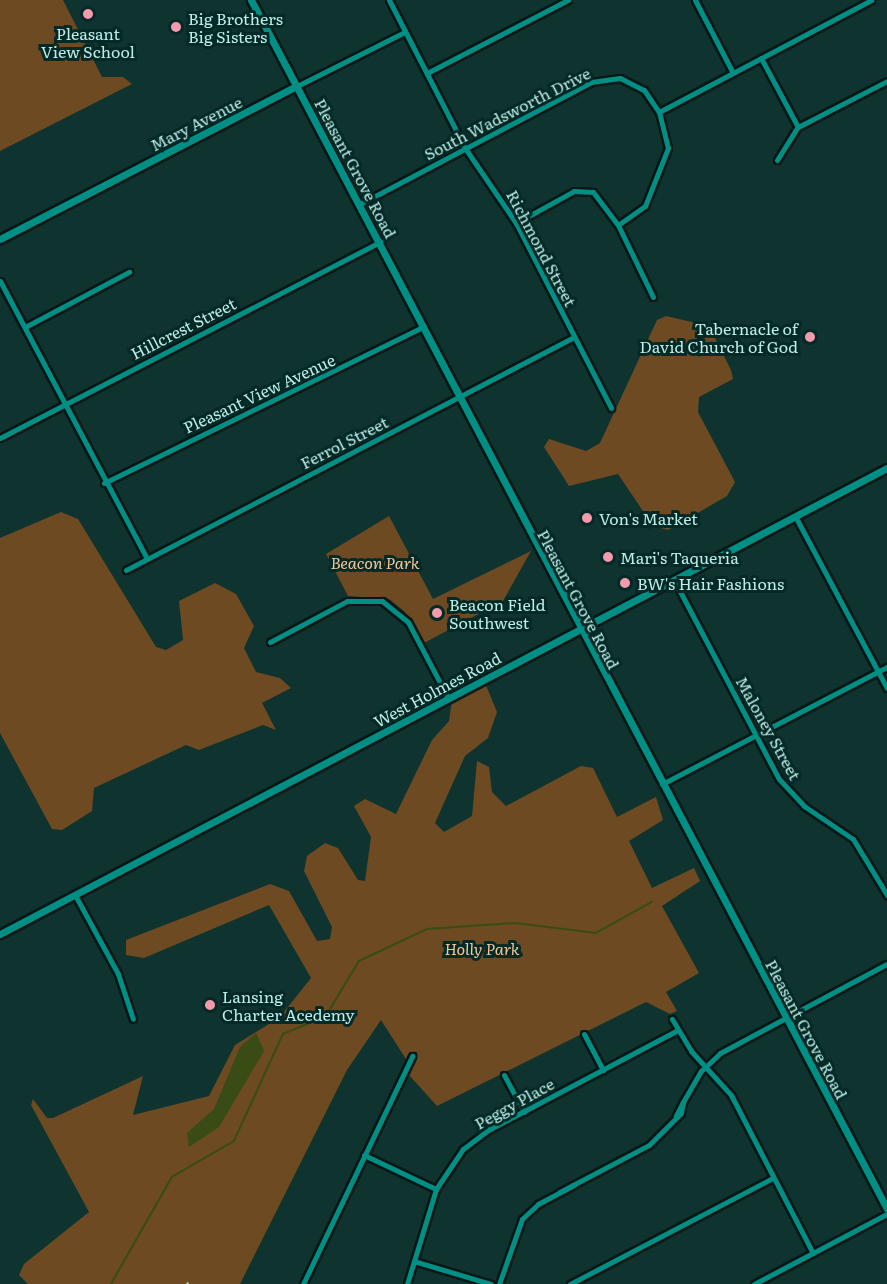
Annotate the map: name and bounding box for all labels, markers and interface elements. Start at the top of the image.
marker: Pleasant View School [81,7,95,21]
place label: Big Brothers Big Sisters [188,8,283,46]
marker: Big Brothers Big Sisters [169,20,183,34]
place label: Pleasant View School [41,23,135,61]
street label: South Wadsworth Drive [421,63,593,163]
street label: Mary Avenue [147,92,245,154]
street label: Pleasant Grove Road [311,95,401,241]
street label: Richmond Street [503,186,581,310]
street label: Hillcrest Street [127,293,239,363]
place label: Tabernacle of David Church of God [640,318,798,356]
marker: Tabernacle of David Church of God [803,330,817,344]
street label: Pleasant View Avenue [180,349,338,437]
street label: Ferrol Street [297,412,391,472]
place label: Von's Market [599,508,698,528]
marker: Von's Market [580,511,594,525]
street label: Pleasant Grove Road [534,526,624,672]
place label: Mari's Taqueria [620,547,739,567]
marker: Mari's Taqueria [601,550,615,564]
park label: Beacon Park [330,552,420,572]
place label: BW's Hair Fashions [637,573,784,593]
marker: BW's Hair Fashions [618,576,632,590]
place label: Beacon Field Southwest [449,594,545,632]
marker: Beacon Field Southwest [430,606,444,620]
street label: West Holmes Road [370,647,504,731]
street label: Maloney Street [733,673,805,783]
park label: Holly Park [445,938,519,958]
street label: Pleasant Grove Road [762,956,852,1102]
place label: Lansing Charter Acedemy [222,986,354,1024]
marker: Lansing Charter Acedemy [203,998,217,1012]
street label: Peggy Place [471,1073,557,1133]

